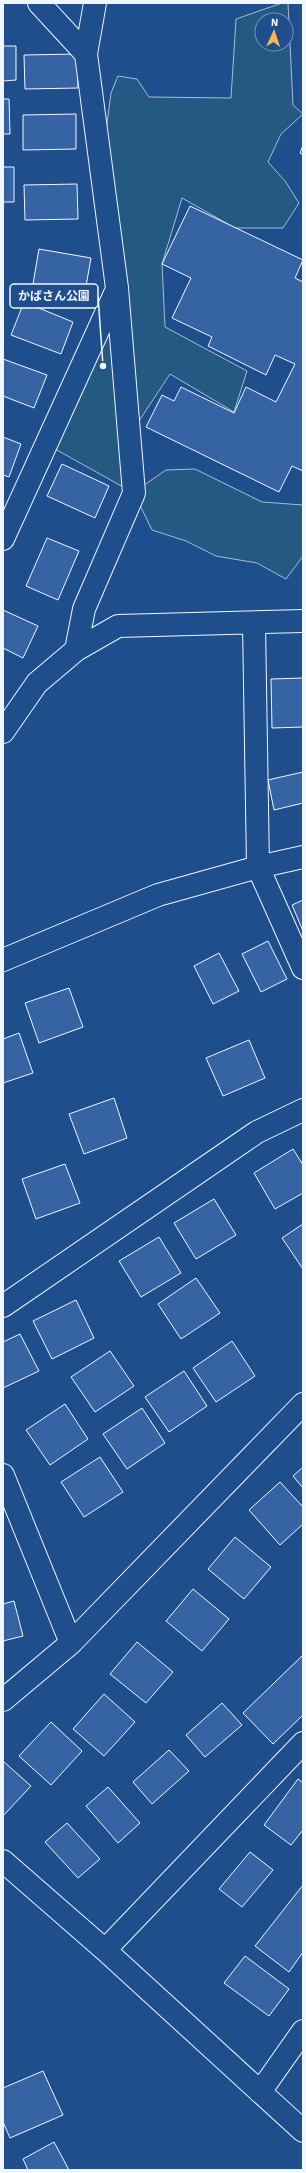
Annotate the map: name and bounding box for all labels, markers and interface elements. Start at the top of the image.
north arrow [254,12,294,52]
text: N [270,15,279,30]
callout: かばさん公園 [10,284,98,308]
text: かばさん公園 [18,288,90,305]

